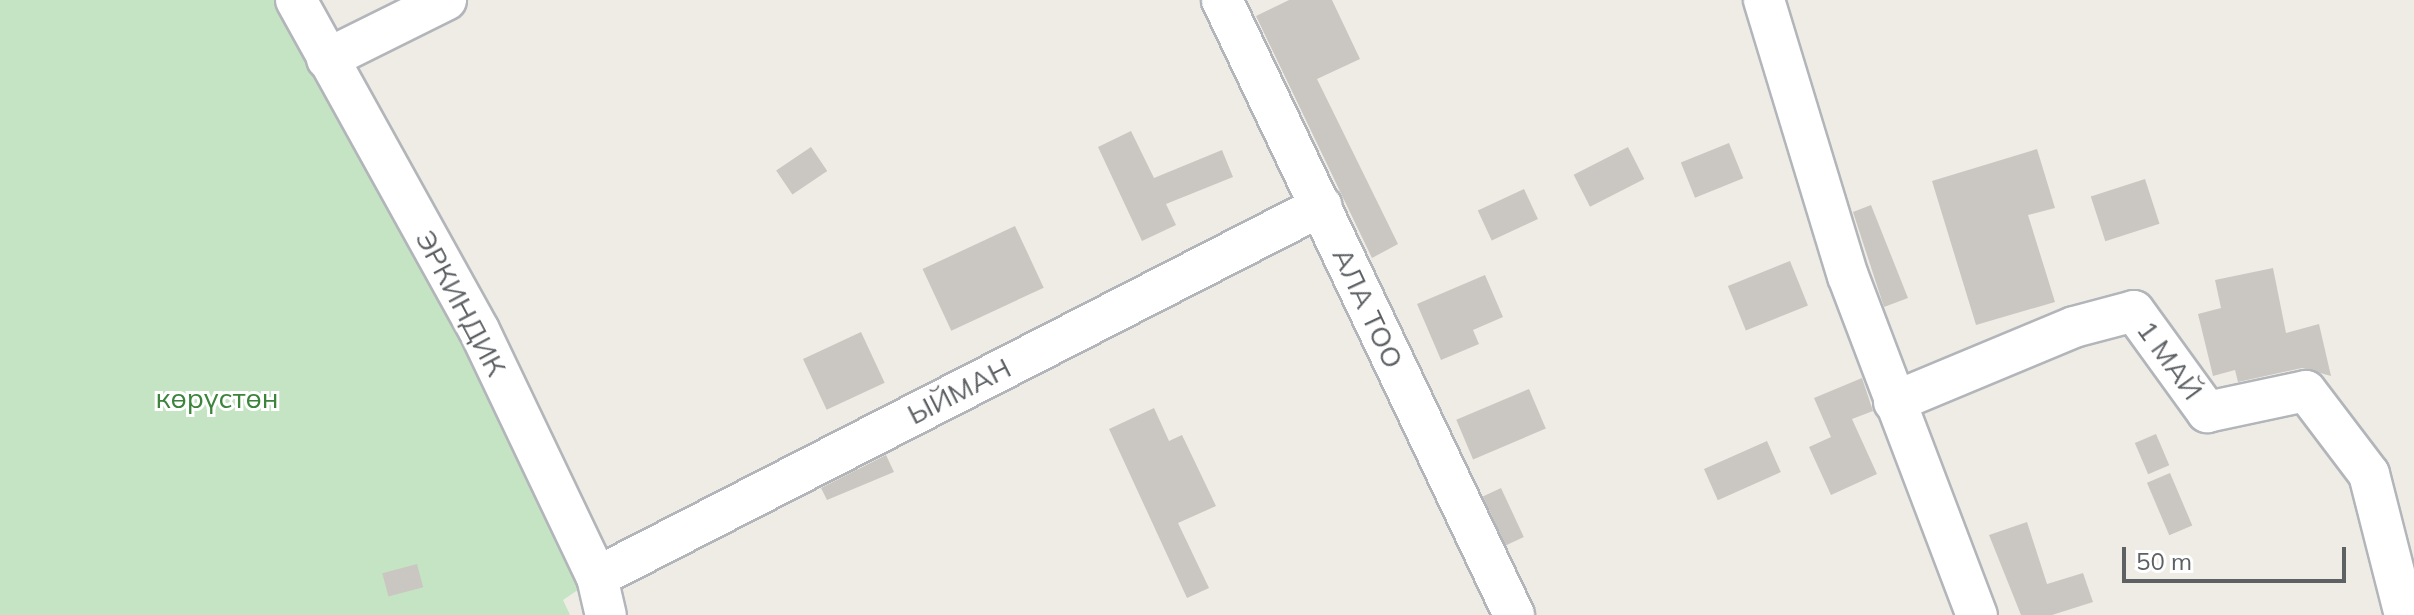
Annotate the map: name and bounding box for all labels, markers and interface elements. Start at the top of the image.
street label: ЭРКИНДИК [409,224,513,382]
street label: АЛА ТОО [1326,243,1410,373]
street label: 1 МАЙ [2130,314,2210,406]
street label: ЫЙМАН [902,351,1016,431]
park label: көрүстөн [156,381,278,415]
scale bar [2126,531,2350,581]
text: 50 m [2136,546,2192,576]

